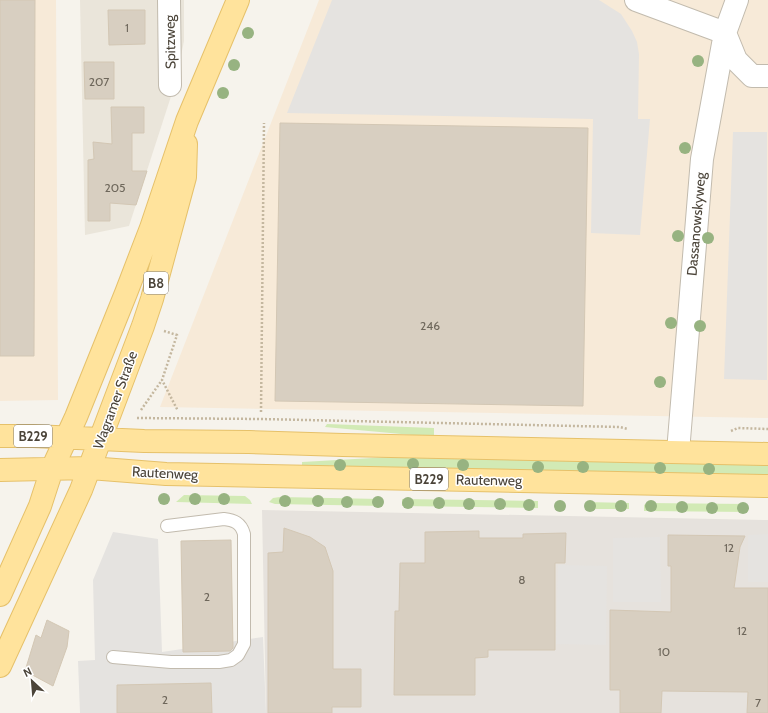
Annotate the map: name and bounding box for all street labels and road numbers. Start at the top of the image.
street label: Spitzweg [161,14,179,69]
street label: Dassanowskyweg [682,170,710,277]
road number: B8 [144,272,168,294]
street label: Wagramer Straße [89,348,141,452]
road number: B229 [14,425,52,447]
street label: Rautenweg [131,462,200,484]
road number: B229 [410,468,448,490]
street label: Rautenweg [456,470,523,490]

